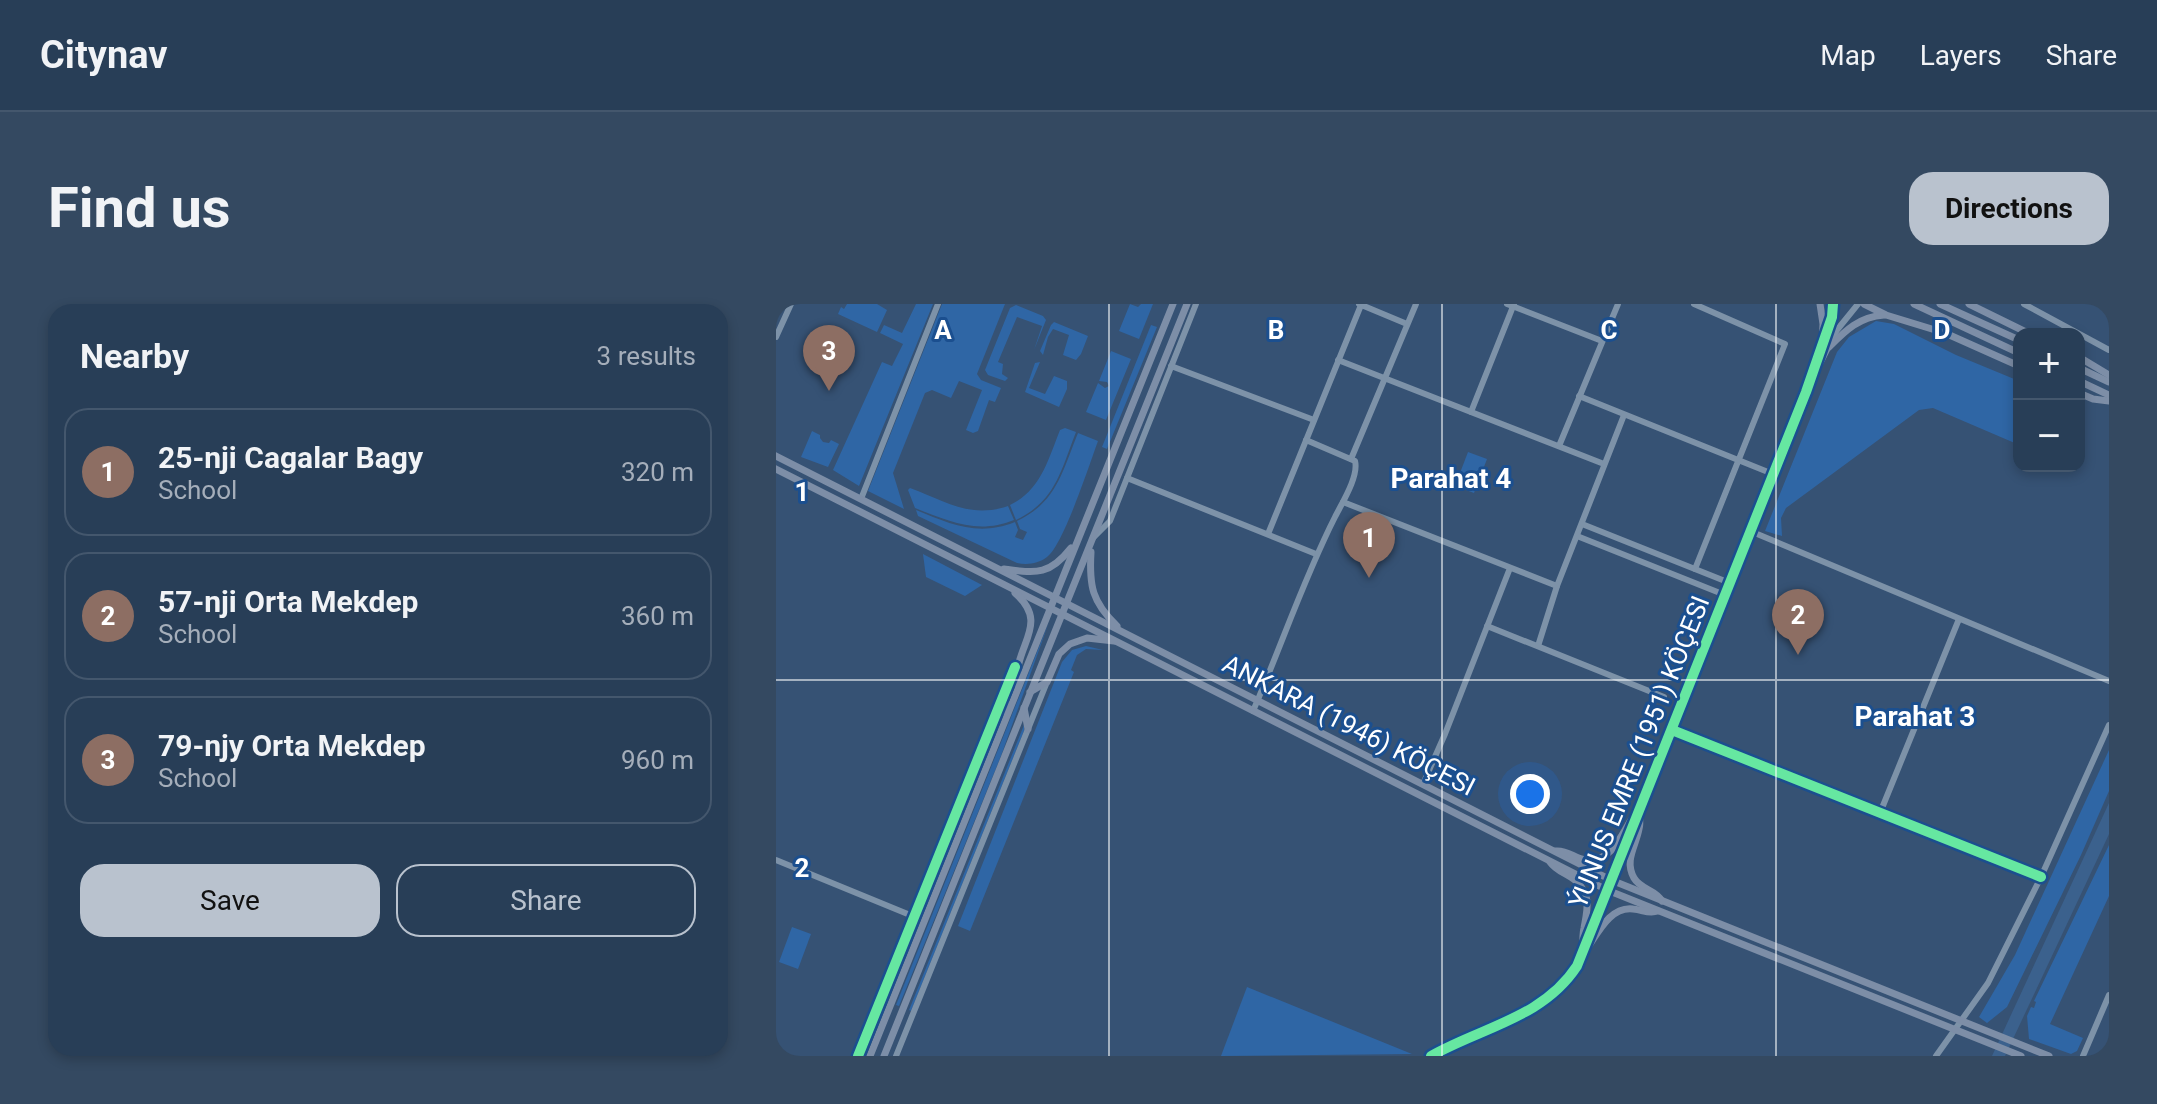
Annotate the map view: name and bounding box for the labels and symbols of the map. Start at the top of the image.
text: A [934,315,952,345]
text: B [1268,315,1284,345]
text: C [1600,315,1618,345]
text: D [1934,315,1950,345]
pin: 3 [803,325,855,391]
district label: Parahat 4 [1391,462,1511,495]
text: 1 [795,477,809,507]
pin: 1 [1343,512,1395,578]
pin: 2 [1772,589,1824,655]
street label: ÝUNUS EMRE (1951) KÖÇESI [1563,591,1715,913]
street label: ANKARA (1946) KÖÇESI [1218,648,1480,802]
district label: Parahat 3 [1855,700,1975,733]
your location [1510,774,1550,814]
text: 2 [795,853,809,883]

